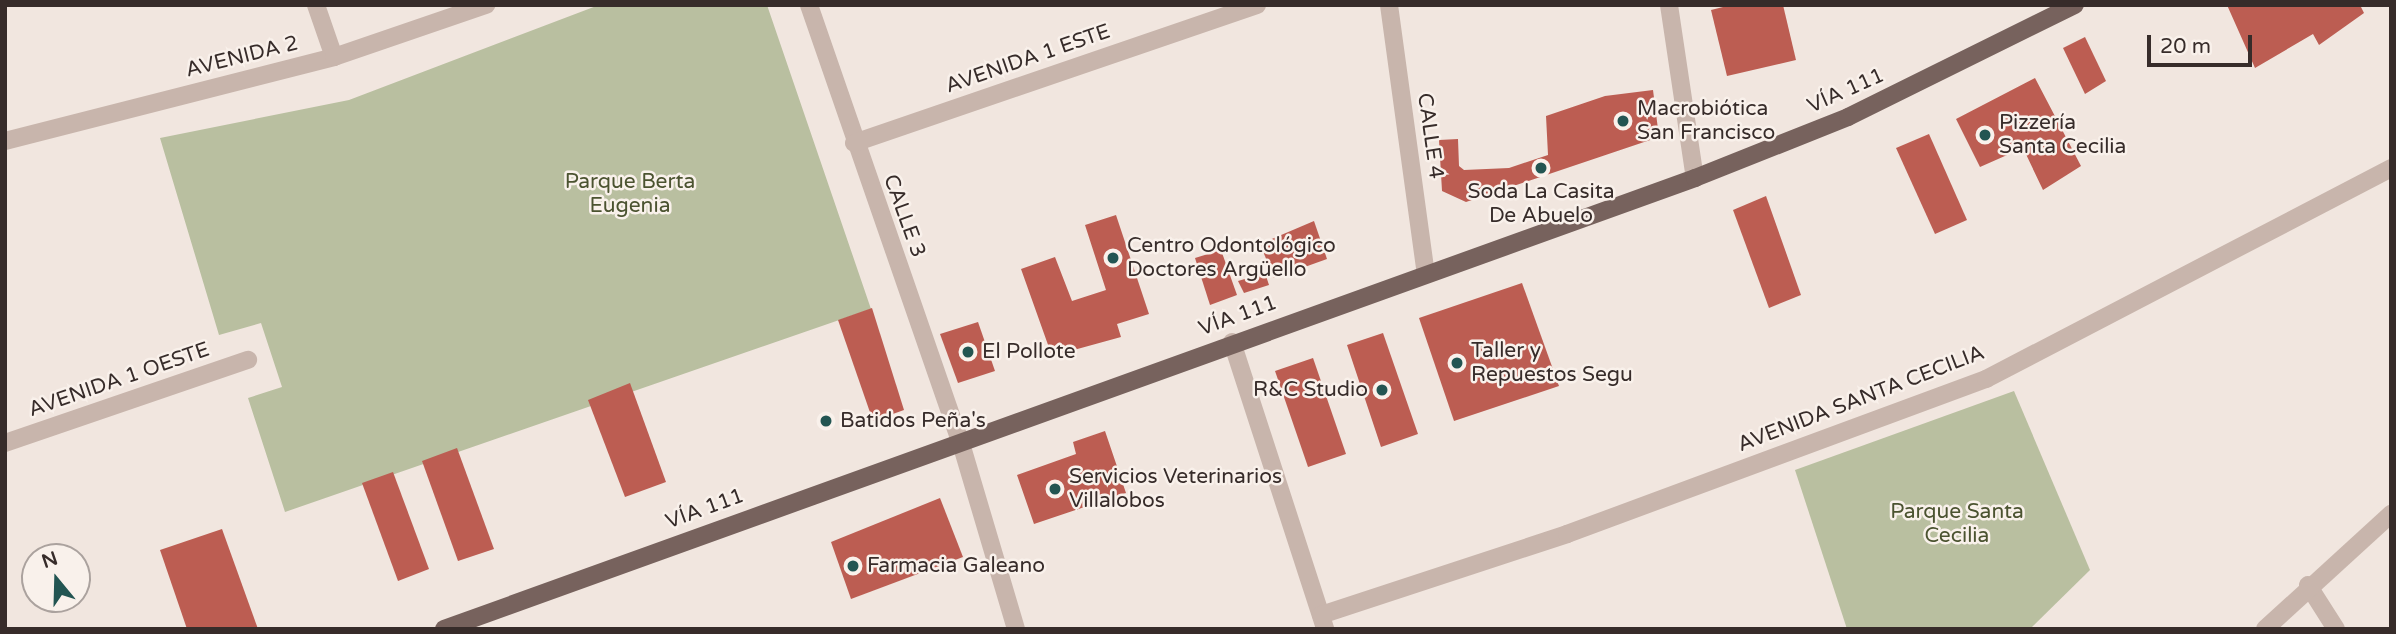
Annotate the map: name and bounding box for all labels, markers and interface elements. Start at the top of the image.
street label: AVENIDA 1 ESTE [942,19,1114,99]
scale bar [2151,21,2256,65]
street label: AVENIDA 2 [183,31,301,83]
text: 20 m [2160,34,2211,59]
street label: VÍA 111 [1804,63,1888,119]
street label: CALLE 4 [1412,91,1448,181]
place label: Macrobiótica San Francisco [1637,96,1775,146]
place label: Pizzería Santa Cecilia [1999,110,2126,160]
marker: Macrobiótica San Francisco [1615,113,1631,129]
marker: Pizzería Santa Cecilia [1977,127,1993,143]
marker: Soda La Casita De Abuelo [1533,160,1549,176]
park label: Parque Berta Eugenia [565,169,695,219]
street label: CALLE 3 [877,171,931,261]
place label: Soda La Casita De Abuelo [1467,179,1615,229]
place label: Centro Odontológico Doctores Argüello [1127,233,1336,283]
marker: Centro Odontológico Doctores Argüello [1105,250,1121,266]
street label: VÍA 111 [1196,290,1280,342]
street label: AVENIDA 1 OESTE [25,337,213,423]
place label: Taller y Repuestos Segu [1471,338,1633,388]
place label: El Pollote [982,339,1076,365]
street label: AVENIDA SANTA CECILIA [1734,340,1988,458]
marker: El Pollote [960,344,976,360]
marker: Taller y Repuestos Segu [1449,355,1465,371]
place label: R&C Studio [1253,377,1368,403]
marker: R&C Studio [1374,382,1390,398]
place label: Batidos Peña's [840,408,986,434]
marker: Batidos Peña's [818,413,834,429]
place label: Servicios Veterinarios Villalobos [1069,464,1282,514]
marker: Servicios Veterinarios Villalobos [1047,481,1063,497]
street label: VÍA 111 [663,483,747,535]
park label: Parque Santa Cecilia [1890,499,2024,549]
north arrow [21,543,91,613]
text: N [39,547,61,573]
place label: Farmacia Galeano [867,553,1045,579]
marker: Farmacia Galeano [845,558,861,574]

